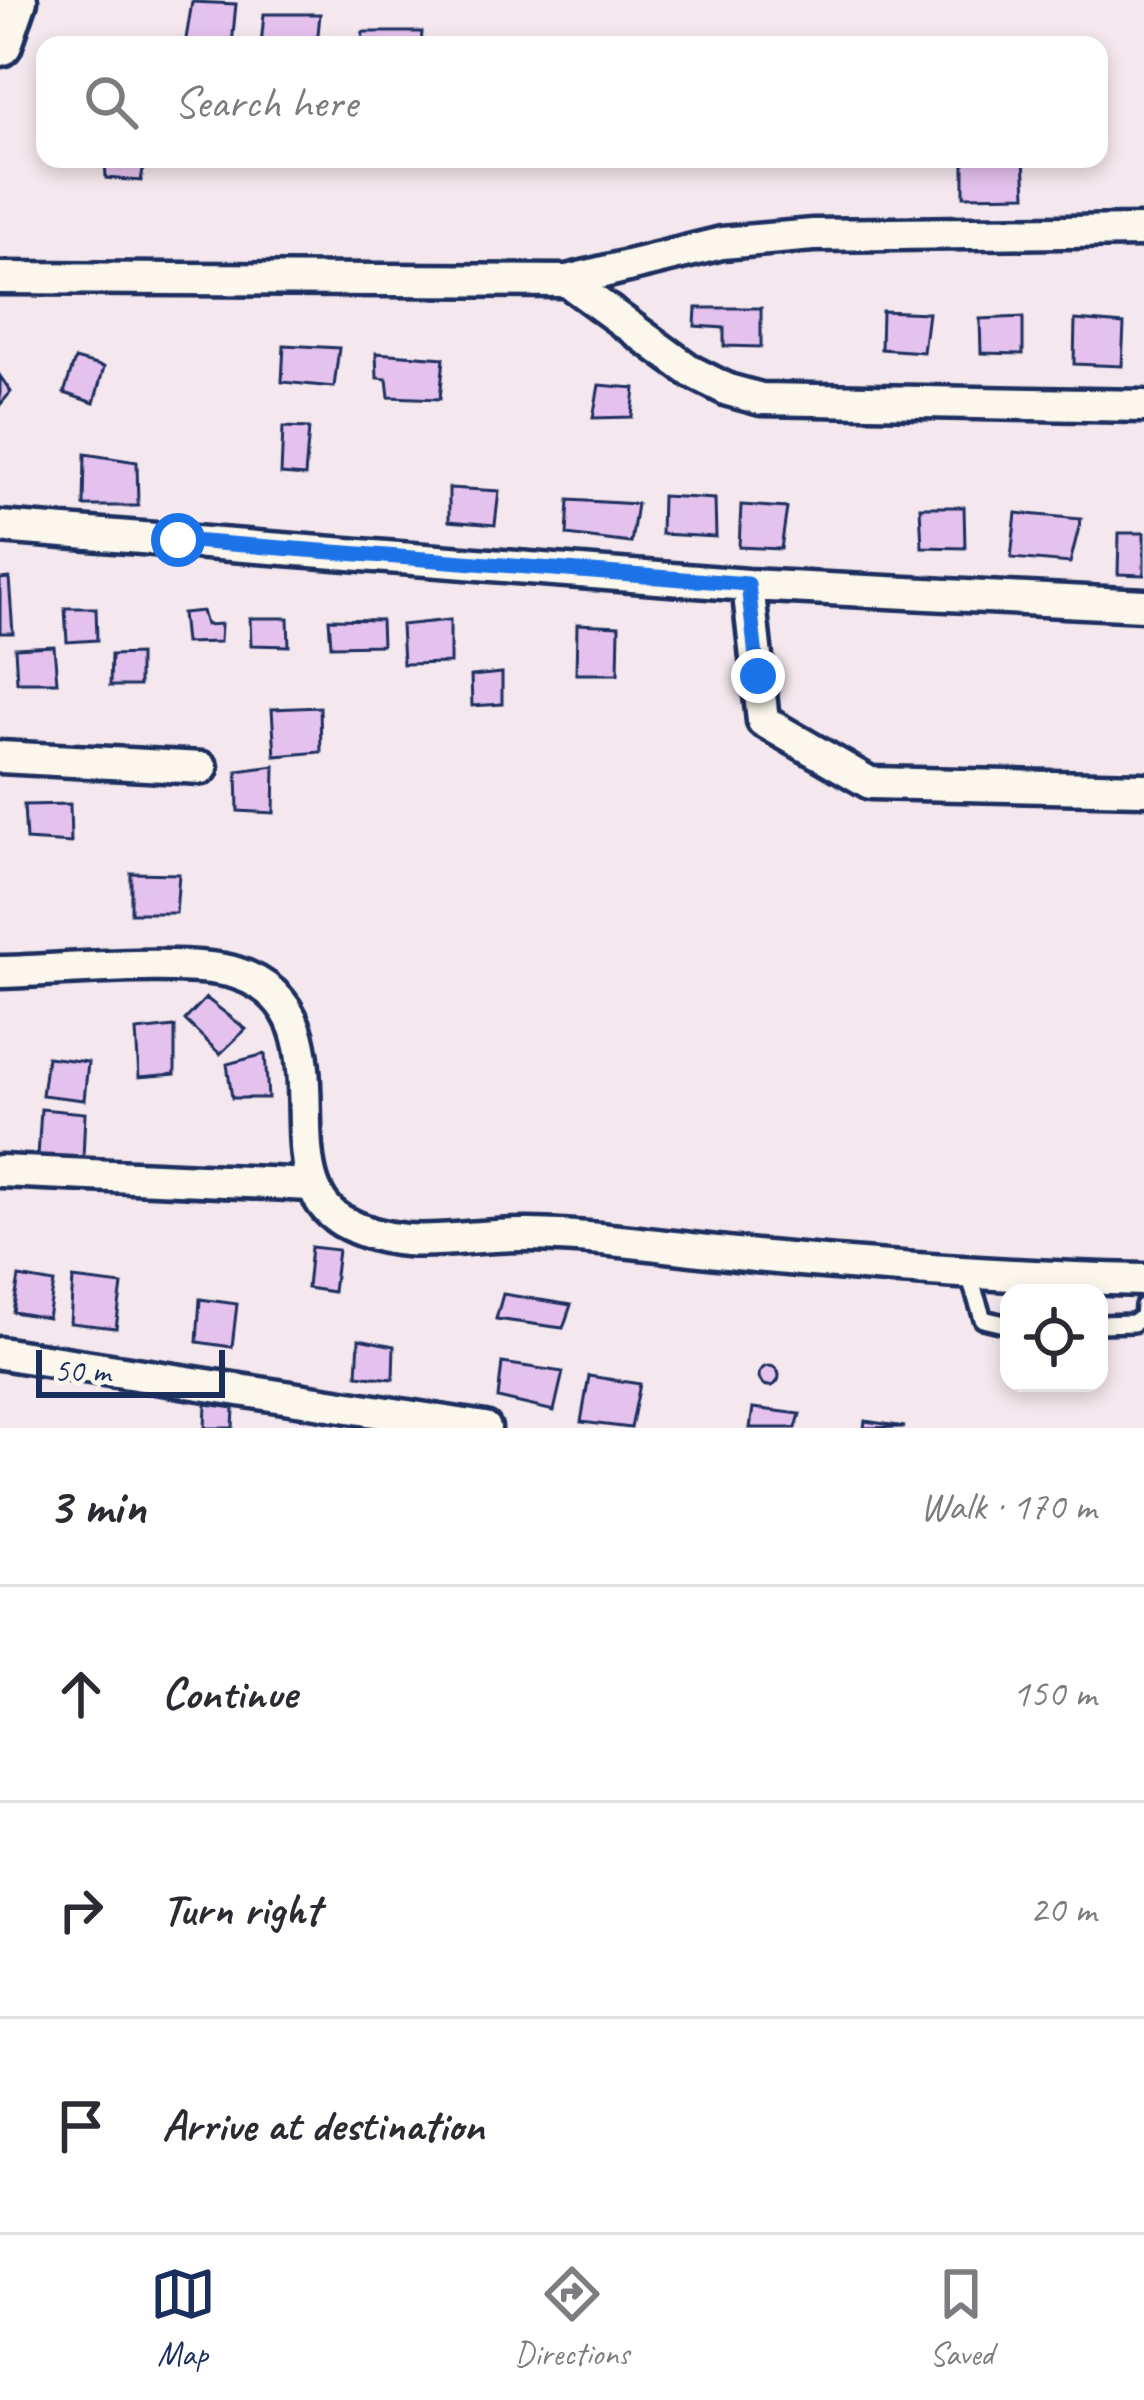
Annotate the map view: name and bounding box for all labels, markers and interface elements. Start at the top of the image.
search box [36,36,1108,168]
icon: search [78,69,144,135]
text: Search here [174,74,357,131]
route start [151,513,205,567]
route end [731,649,785,703]
map controls [1000,1284,1108,1392]
button: locate [1000,1284,1108,1392]
scale bar [36,1344,225,1397]
text: 50 m [54,1350,110,1392]
text: 3 min [48,1474,146,1538]
text: Walk · 170 m [920,1482,1096,1531]
icon: ahead [48,1661,114,1727]
text: Continue [162,1665,296,1722]
text: 150 m [1012,1669,1096,1718]
icon: right [48,1877,114,1943]
text: Turn right [162,1881,320,1938]
text: 20 m [1030,1885,1096,1934]
icon: arrive [48,2093,114,2159]
text: Arrive at destination [162,2097,484,2154]
tab: Map [150,2261,216,2375]
tab: Directions [515,2261,629,2375]
tab: Saved [928,2261,994,2375]

